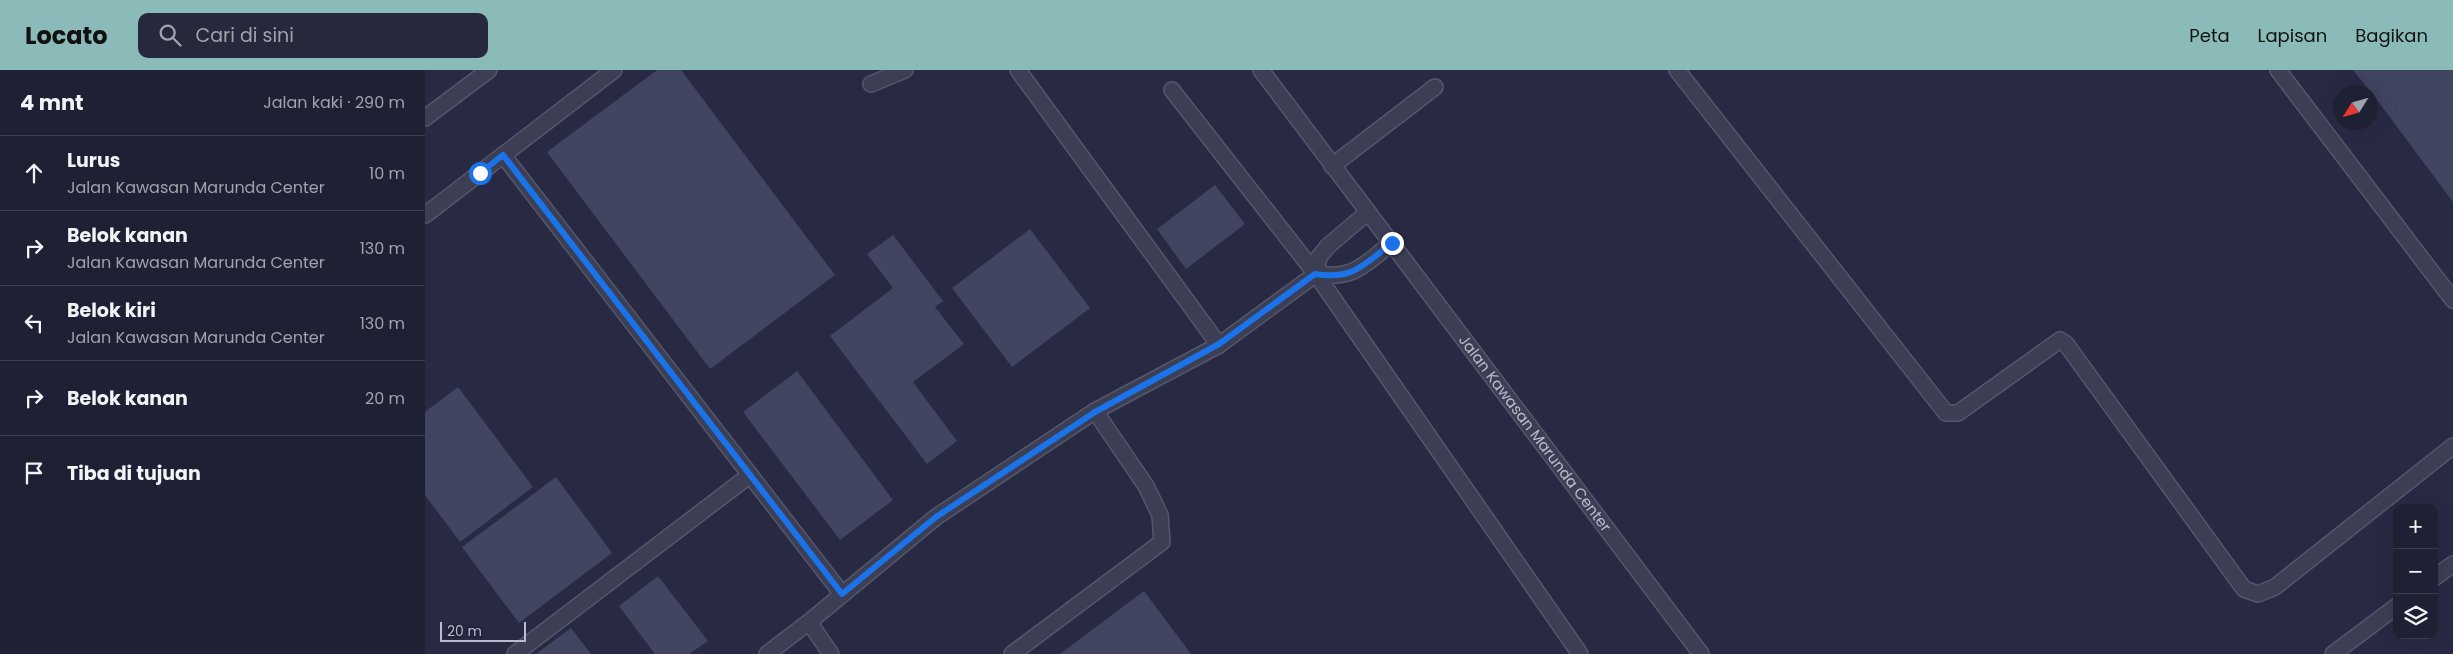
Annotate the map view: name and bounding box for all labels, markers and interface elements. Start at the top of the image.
search box [138,13,488,58]
text: Locato [25,19,108,52]
icon: search [156,21,184,49]
text: Cari di sini [196,22,294,49]
text: Peta [2189,23,2230,48]
text: Lapisan [2258,23,2327,48]
text: Bagikan [2355,23,2428,48]
north arrow [2333,85,2378,130]
text: 4 mnt [20,88,84,117]
text: Jalan kaki · 290 m [263,91,405,114]
text: Lurus [67,147,120,174]
icon: ahead [20,159,48,187]
text: 10 m [369,162,405,185]
route start [469,162,492,185]
text: Jalan Kawasan Marunda Center [67,176,325,199]
text: Belok kanan [67,222,188,249]
route end [1381,232,1404,255]
icon: right [20,234,48,262]
text: 130 m [360,237,405,260]
text: Jalan Kawasan Marunda Center [67,251,325,274]
text: Belok kiri [67,297,156,324]
icon: left [20,309,48,337]
text: 130 m [360,312,405,335]
text: Jalan Kawasan Marunda Center [67,326,325,349]
street label: Jalan Kawasan Marunda Center [1454,330,1617,536]
icon: right [20,384,48,412]
text: Belok kanan [67,385,188,412]
text: 20 m [365,387,405,410]
icon: arrive [20,459,48,487]
text: Tiba di tujuan [67,460,201,487]
map controls [2393,504,2438,639]
button: + [2393,504,2438,549]
button: − [2393,549,2438,594]
button: layers [2393,594,2438,639]
scale bar [440,619,526,642]
text: 20 m [447,621,482,641]

